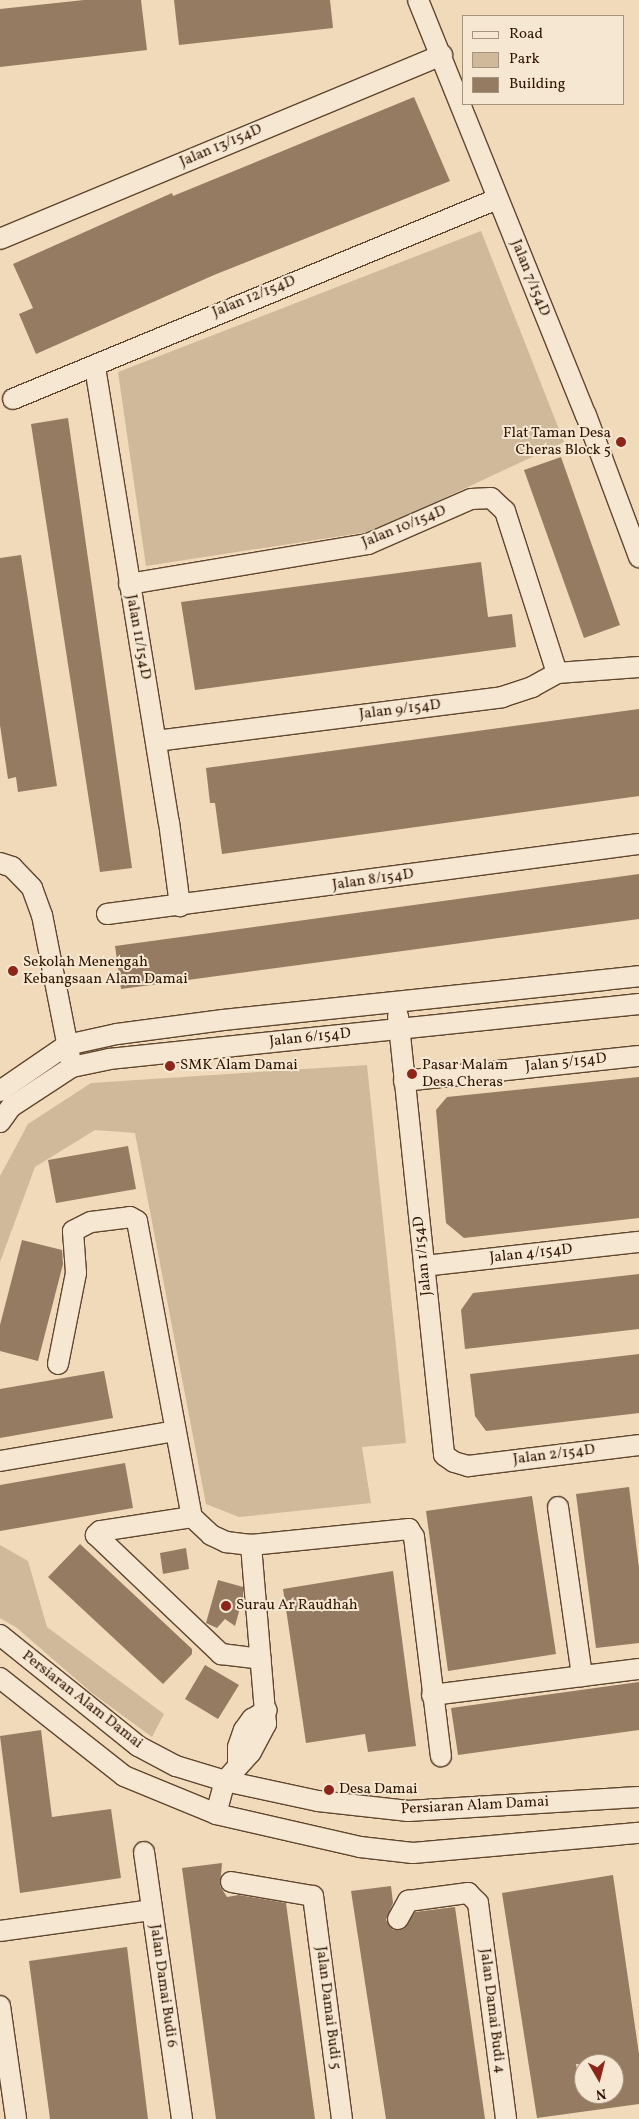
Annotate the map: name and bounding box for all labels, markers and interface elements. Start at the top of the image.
legend [462,15,624,105]
text: Road [509,24,543,45]
text: Park [509,49,540,70]
text: Building [509,74,565,95]
street label: Jalan 13/154D [177,121,265,171]
street label: Jalan 7/154D [506,237,554,319]
street label: Jalan 12/154D [210,272,298,322]
place label: Flat Taman Desa Cheras Block 5 [503,424,611,459]
marker: Flat Taman Desa Cheras Block 5 [615,436,627,448]
street label: Jalan 10/154D [359,502,449,552]
street label: Jalan 11/154D [122,593,154,681]
street label: Jalan 9/154D [358,696,442,724]
street label: Jalan 8/154D [331,865,415,895]
place label: Sekolah Menengah Kebangsaan Alam Damai [23,953,188,988]
marker: Sekolah Menengah Kebangsaan Alam Damai [7,965,19,977]
street label: Jalan 6/154D [268,1025,352,1051]
street label: Jalan 5/154D [525,1050,607,1076]
place label: Pasar Malam Desa Cheras [422,1056,508,1091]
place label: SMK Alam Damai [180,1057,298,1075]
marker: SMK Alam Damai [164,1060,176,1072]
marker: Pasar Malam Desa Cheras [406,1068,418,1080]
street label: Jalan 1/154D [410,1215,436,1297]
street label: Jalan 4/154D [489,1241,573,1267]
street label: Jalan 2/154D [512,1441,596,1469]
place label: Surau Ar Raudhah [236,1597,358,1615]
marker: Surau Ar Raudhah [220,1600,232,1612]
street label: Persiaran Alam Damai [18,1647,146,1753]
place label: Desa Damai [339,1781,418,1799]
marker: Desa Damai [323,1784,335,1796]
street label: Persiaran Alam Damai [400,1793,550,1819]
street label: Jalan Damai Budi 6 [145,1923,181,2049]
street label: Jalan Damai Budi 5 [312,1945,344,2071]
street label: Jalan Damai Budi 4 [475,1948,509,2074]
north arrow [574,2054,624,2104]
text: N [595,2083,607,2103]

